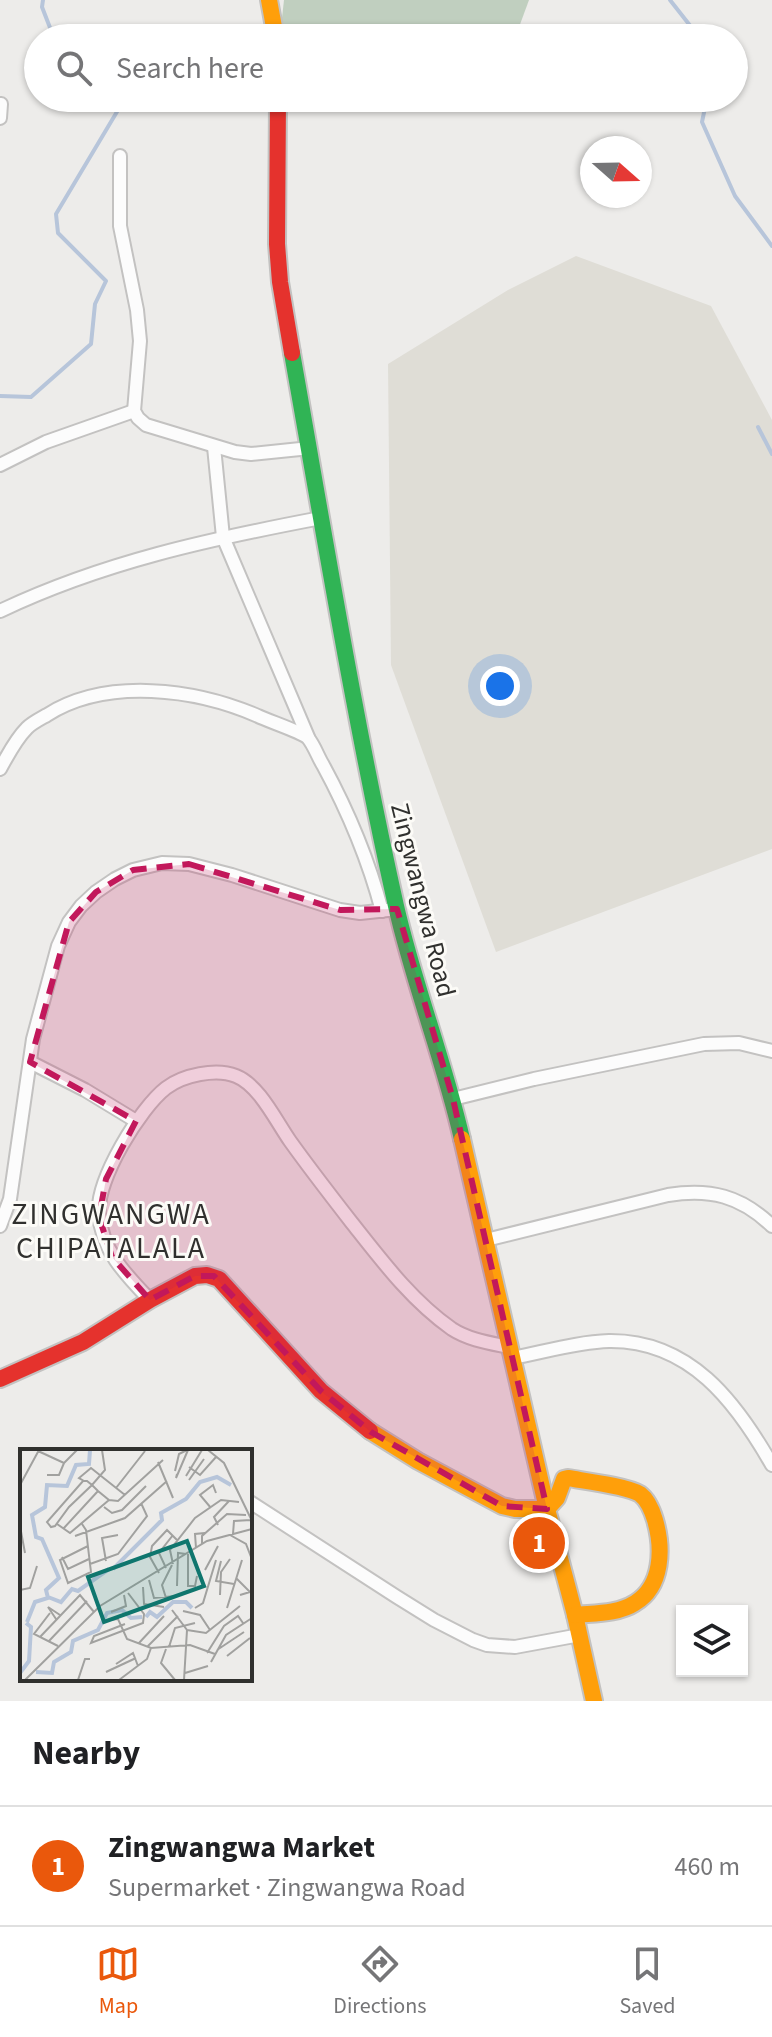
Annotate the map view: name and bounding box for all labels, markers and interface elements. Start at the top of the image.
search box [24,24,748,112]
icon: search [52,46,96,90]
text: Search here [116,47,264,90]
north arrow [580,136,652,208]
your location [480,666,520,706]
street label: Zingwangwa Road [381,799,465,1001]
district label: ZINGWANGWA CHIPATALALA [11,1193,211,1270]
inset map [20,1449,252,1681]
pin: 1 [513,1513,565,1573]
map controls [676,1605,748,1677]
button: layers [676,1605,748,1677]
text: Nearby [32,1729,140,1778]
text: Zingwangwa Market [108,1826,375,1869]
text: 1 [51,1848,65,1885]
text: 460 m [674,1848,740,1885]
text: Supermarket · Zingwangwa Road [108,1869,466,1906]
tab: Map [96,1942,140,2022]
tab: Directions [333,1942,426,2022]
tab: Saved [619,1942,676,2022]

